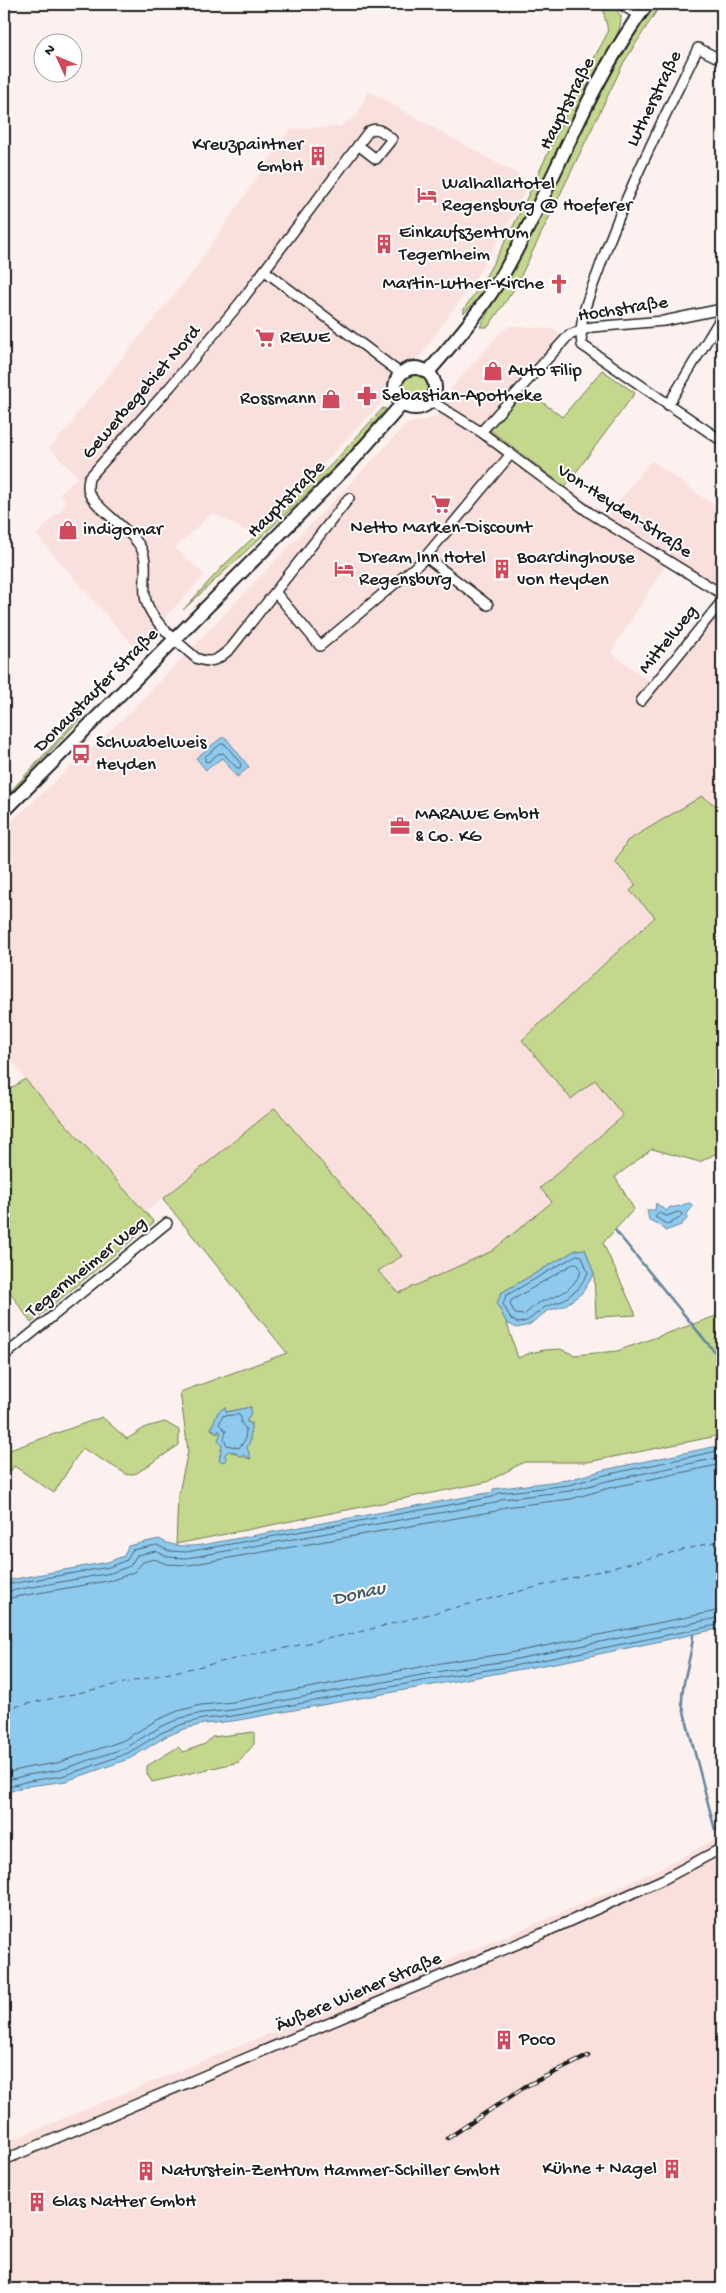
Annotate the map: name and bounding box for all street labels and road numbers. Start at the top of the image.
street label: Lutherstraße [622,47,688,151]
street label: Hauptstraße [535,54,601,154]
street label: Hochstraße [576,292,670,328]
street label: Gewerbegebiet Nord [78,320,208,465]
street label: Hauptstraße [243,456,331,544]
street label: Von-Heyden-Straße [551,459,696,564]
street label: Mittelweg [634,601,704,679]
street label: Donaustaufer Straße [28,624,164,760]
street label: Tegernheimer Weg [21,1212,152,1324]
street label: Äußere Wiener Straße [273,1948,446,2038]

